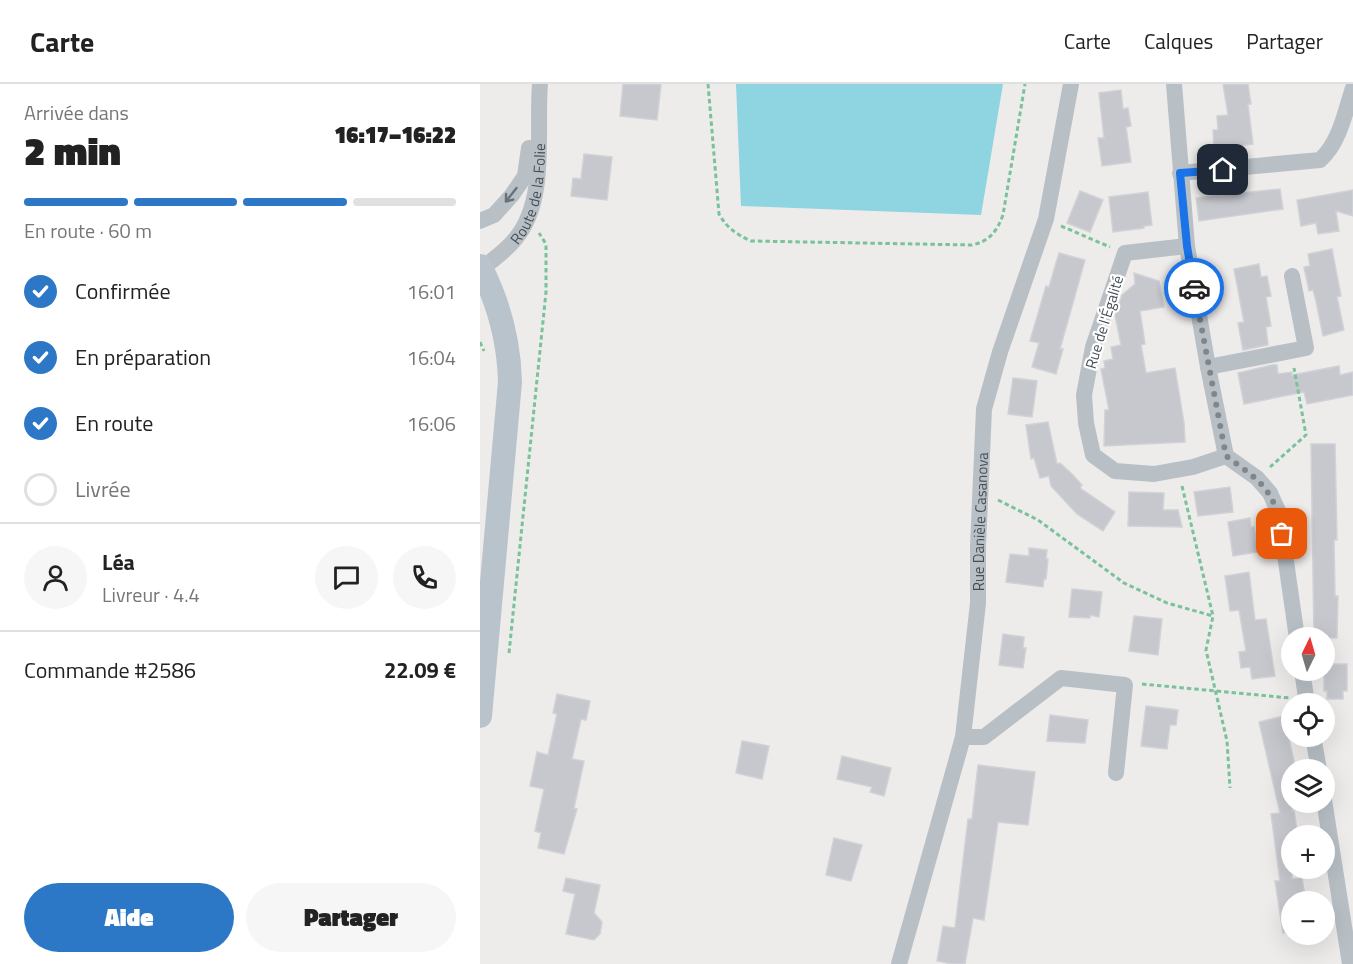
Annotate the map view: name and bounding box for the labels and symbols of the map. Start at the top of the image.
street label: Route de la Folie [504,143,551,249]
pin [1197,144,1248,195]
one-way arrow [505,187,518,203]
courier [1164,258,1224,318]
street label: Rue de l'Égalité [1079,273,1129,371]
street label: Rue Danièle Casanova [967,451,994,591]
pin [1256,508,1307,559]
north arrow [1281,627,1335,681]

